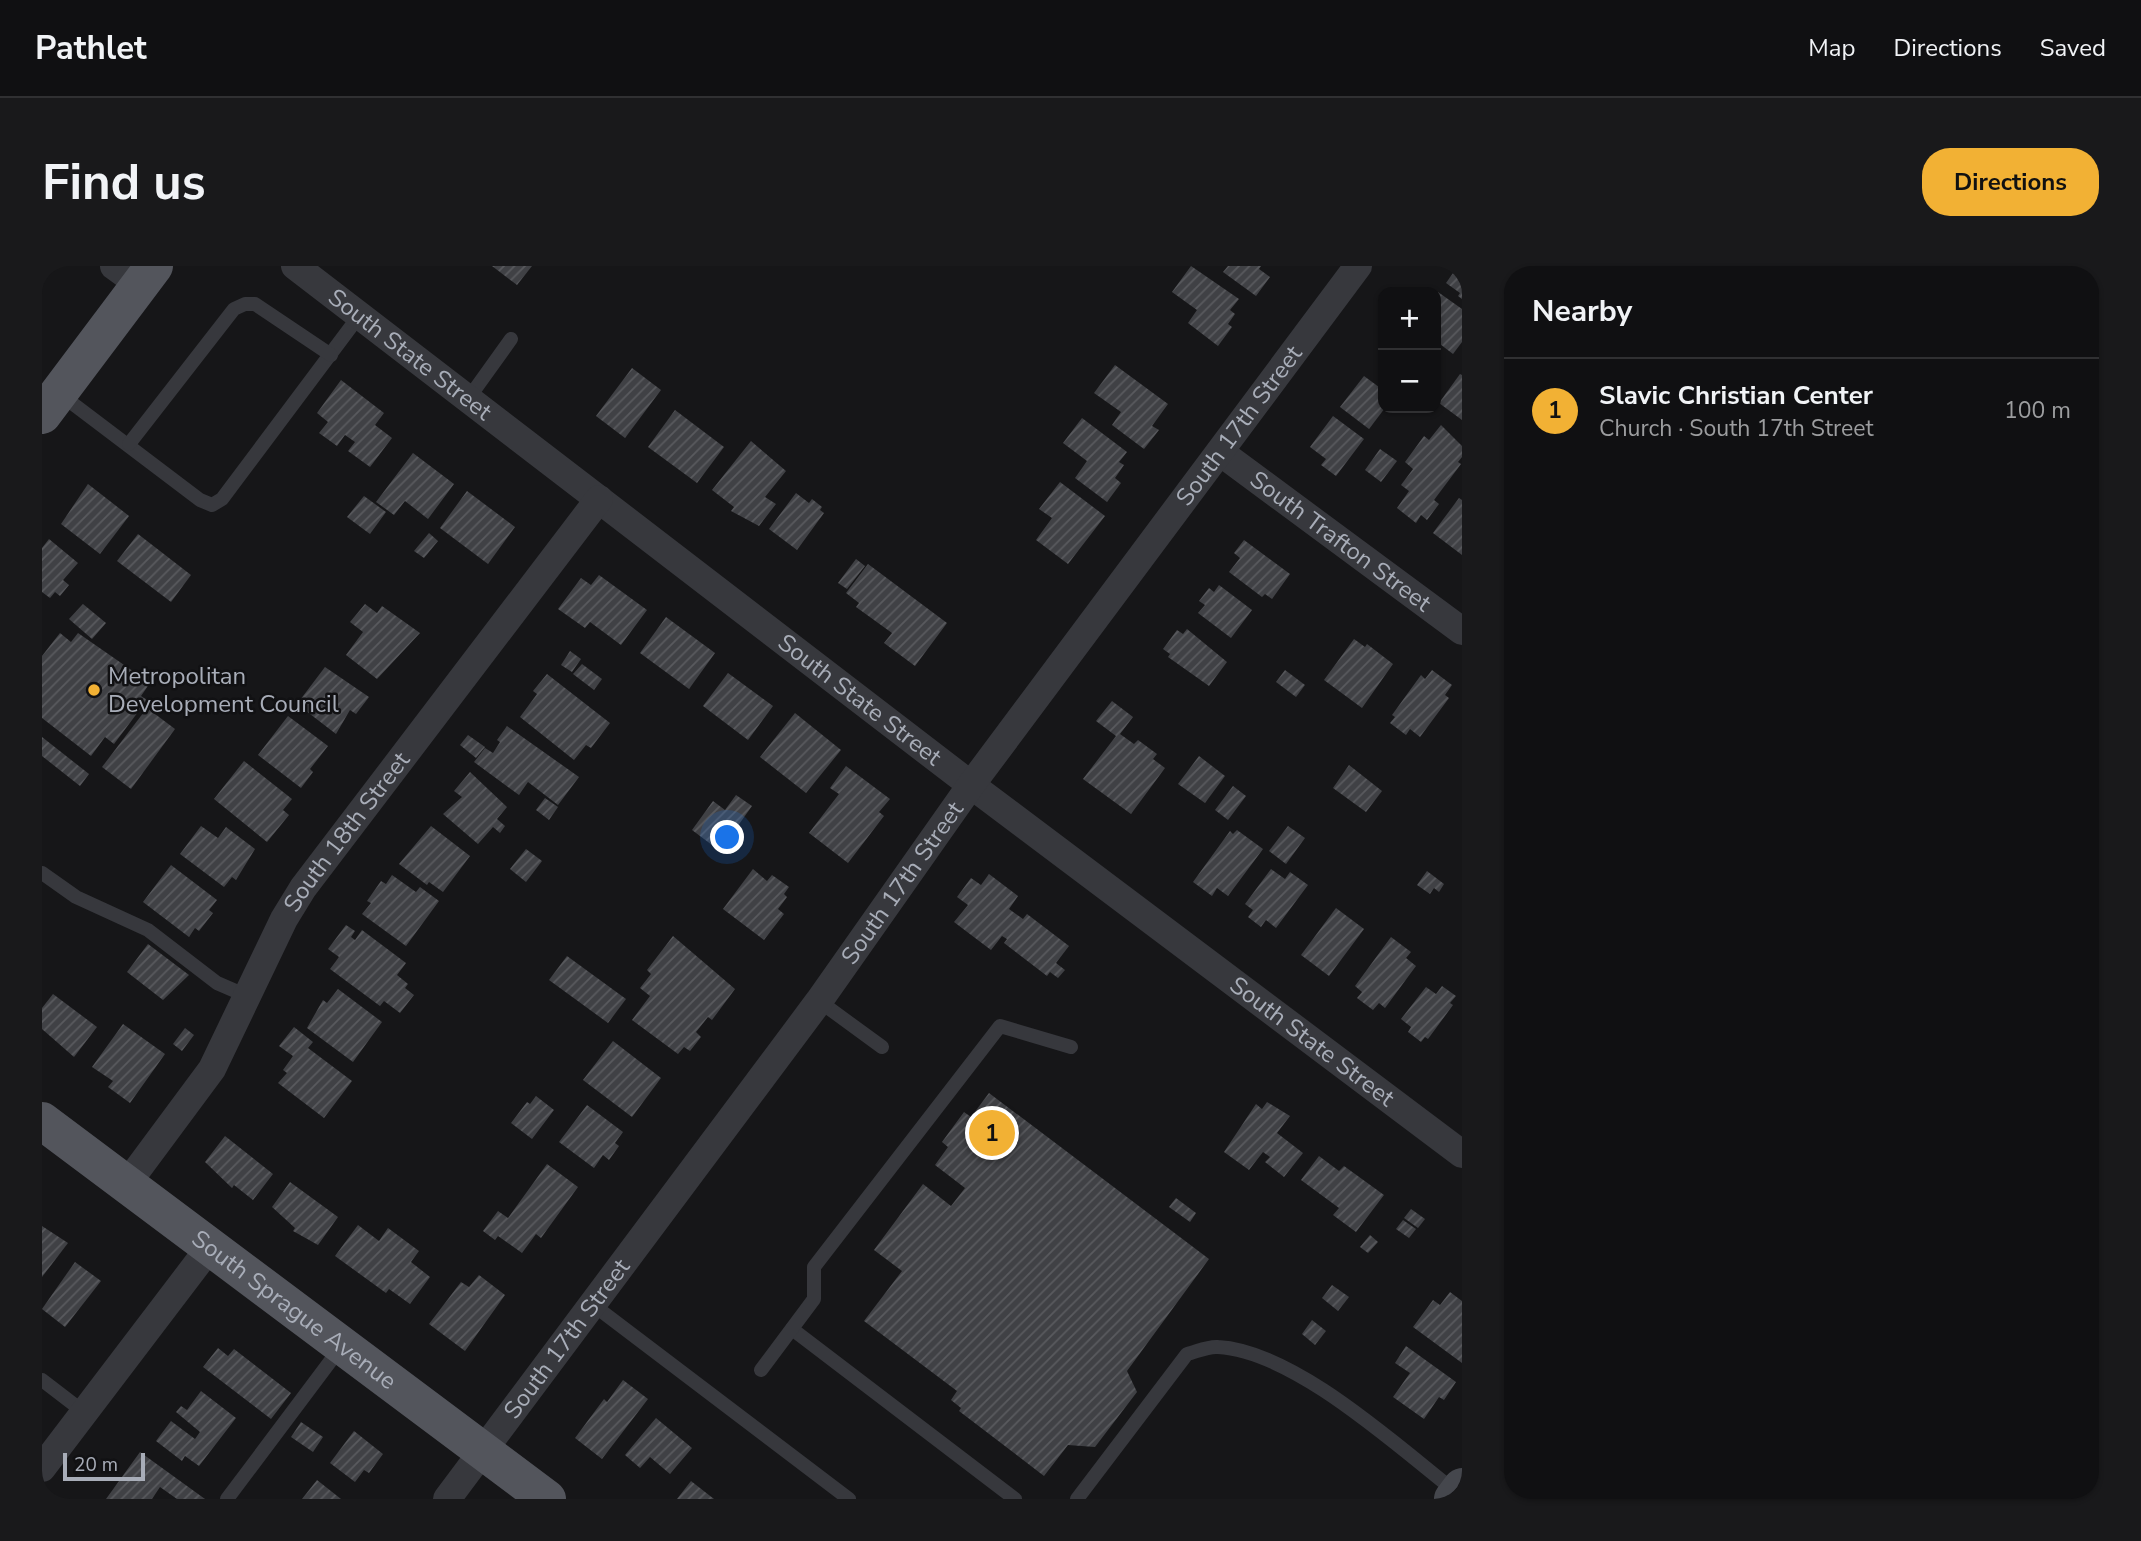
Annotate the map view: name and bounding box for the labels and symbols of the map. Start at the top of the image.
street label: South State Street [322,281,499,428]
street label: South 17th Street [1169,338,1310,512]
street label: South Trafton Street [1243,463,1438,619]
street label: South State Street [771,626,949,773]
place label: Metropolitan Development Council [108,660,339,720]
marker: Metropolitan Development Council [86,682,102,698]
street label: South 18th Street [276,745,417,918]
street label: South 17th Street [834,795,971,971]
your location [710,820,744,854]
street label: South State Street [1223,969,1402,1114]
pin: 1 [969,1107,1015,1159]
street label: South Sprague Avenue [185,1223,403,1397]
street label: South 17th Street [496,1252,637,1425]
scale bar [63,1450,145,1482]

